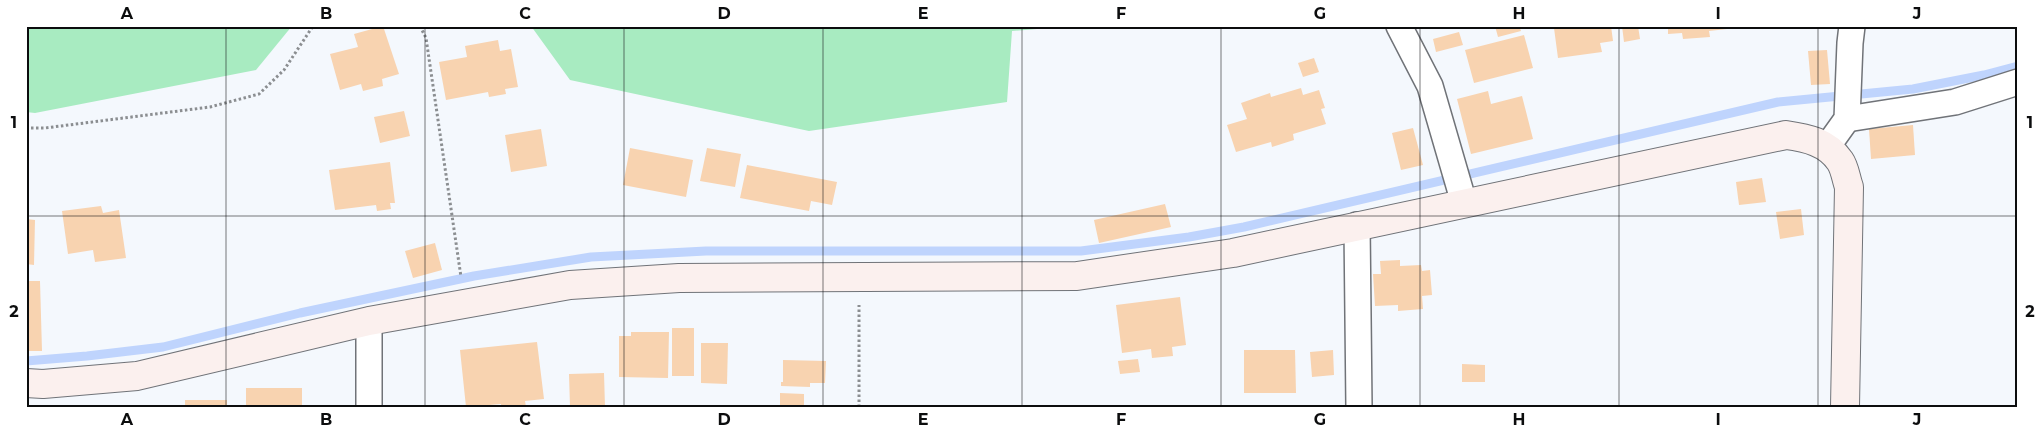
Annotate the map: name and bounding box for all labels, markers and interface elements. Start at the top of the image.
text: A [120,4,134,23]
text: B [320,4,332,23]
text: C [519,4,531,23]
text: D [717,4,731,23]
text: E [918,4,928,23]
text: F [1116,4,1126,23]
text: G [1314,4,1326,23]
text: H [1513,4,1525,23]
text: I [1715,4,1721,23]
text: J [1912,4,1921,23]
text: 1 [11,113,17,132]
text: 1 [2027,113,2033,132]
text: 2 [9,302,19,321]
text: 2 [2025,302,2035,321]
text: A [120,410,134,429]
text: B [320,410,332,429]
text: C [519,410,531,429]
text: D [717,410,731,429]
text: E [918,410,928,429]
text: F [1116,410,1126,429]
text: G [1314,410,1326,429]
text: H [1513,410,1525,429]
text: I [1715,410,1721,429]
text: J [1912,410,1921,429]

